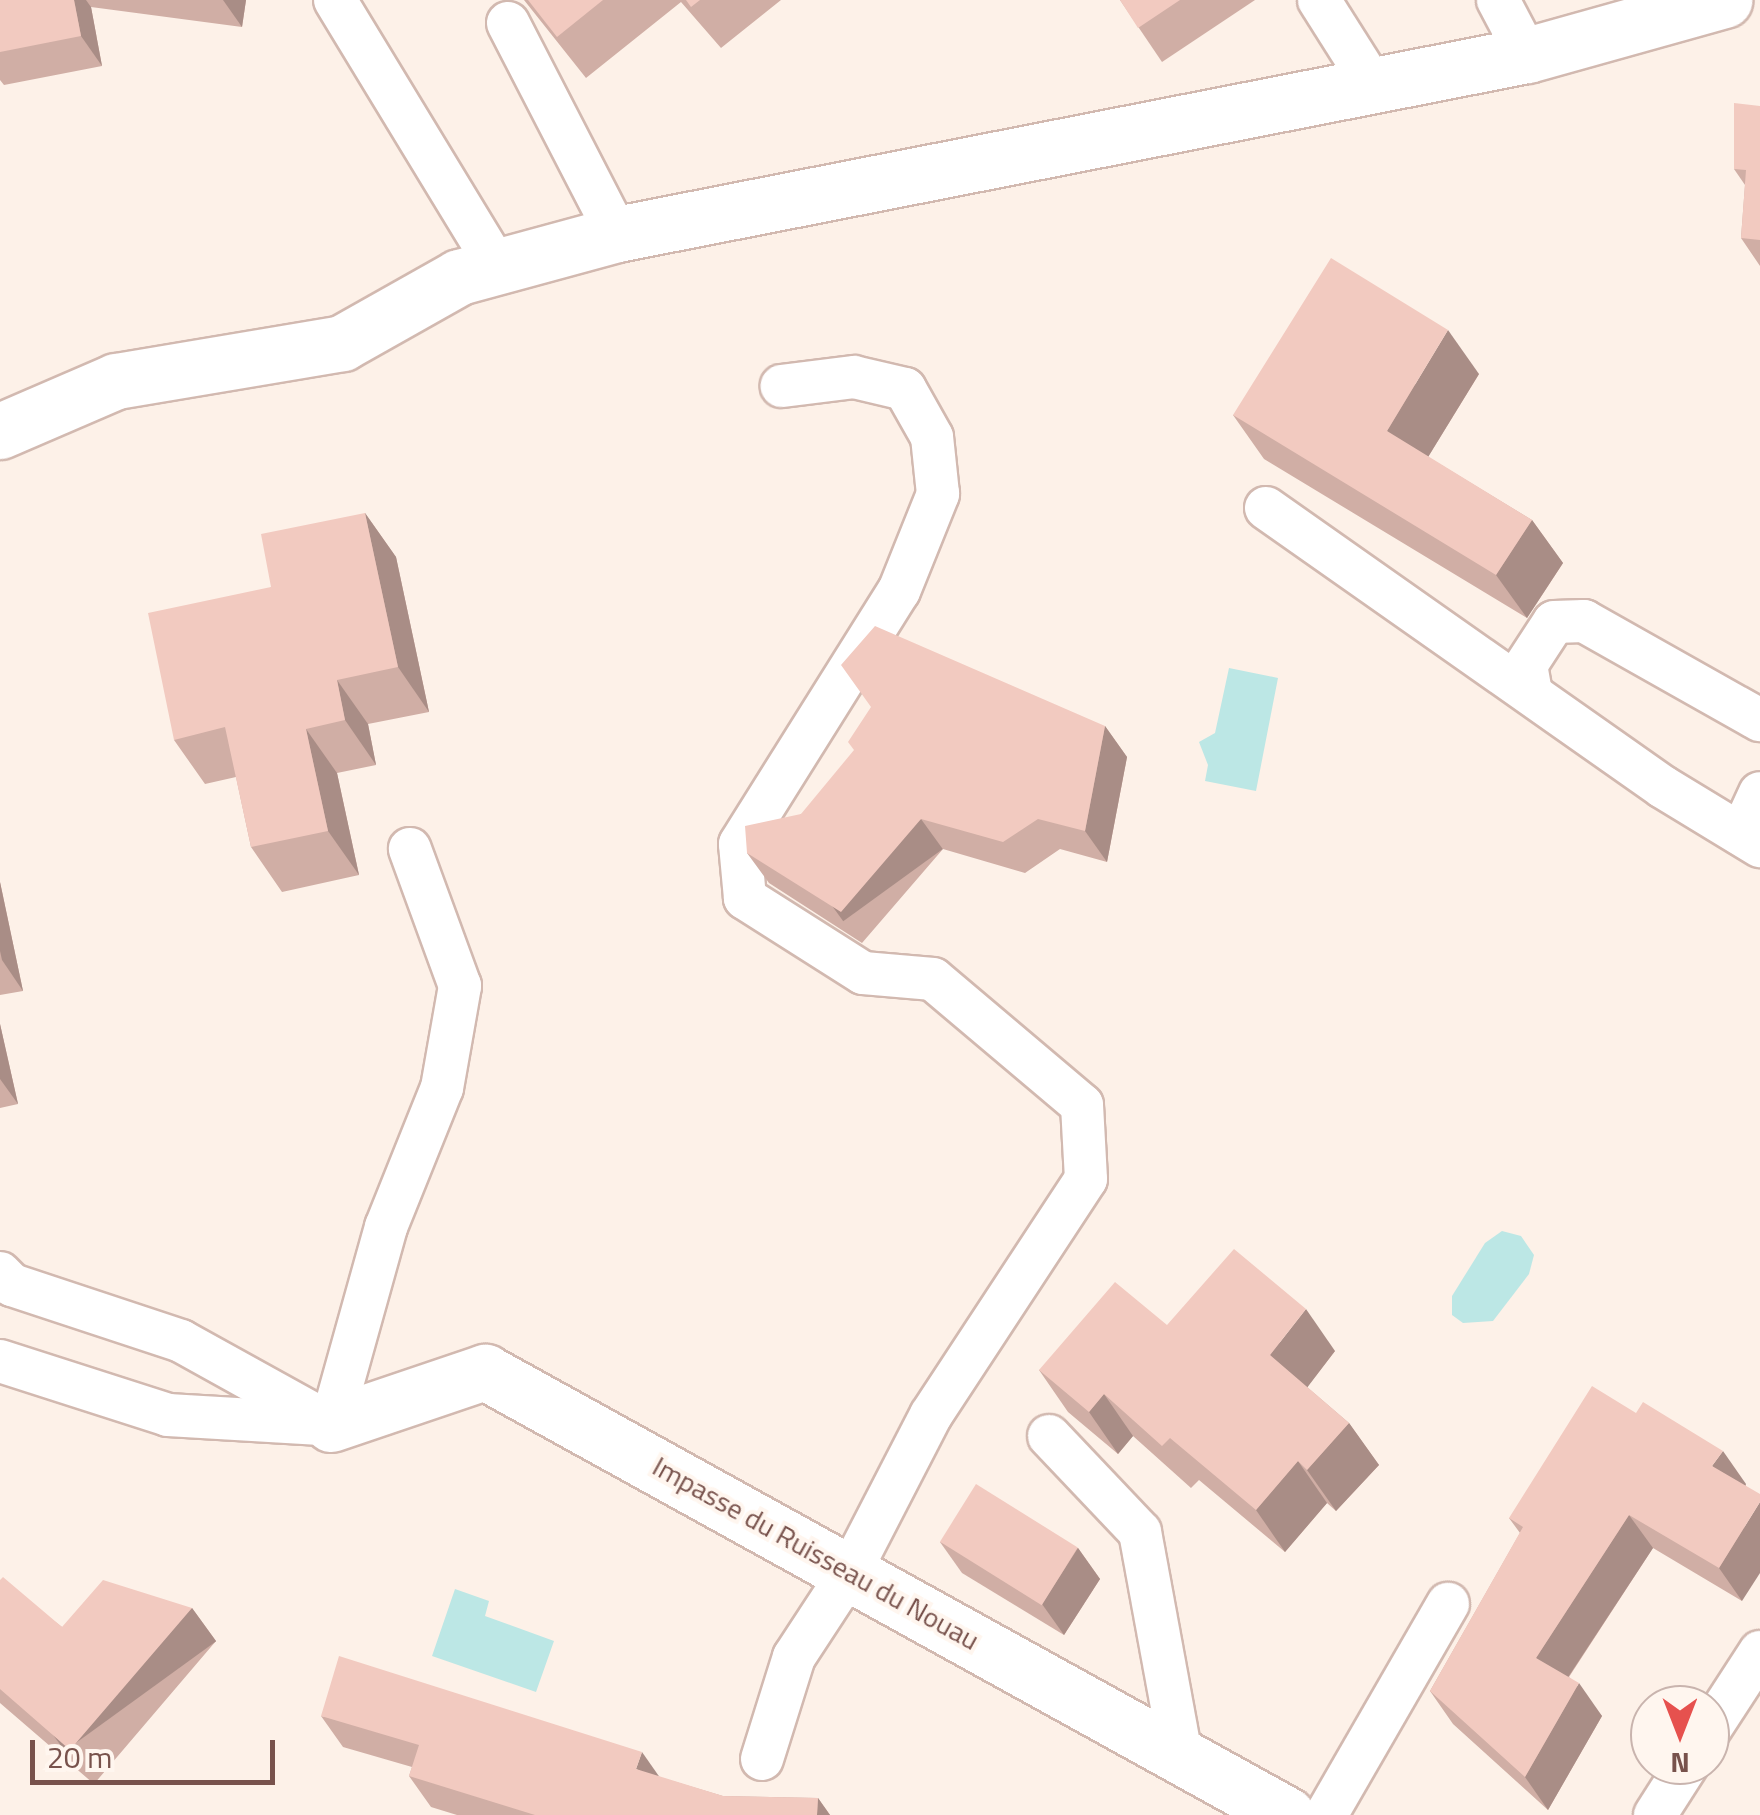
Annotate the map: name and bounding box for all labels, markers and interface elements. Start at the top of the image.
street label: Impasse du Ruisseau du Nouau [647,1449,985,1657]
north arrow [1630,1685,1730,1785]
scale bar [35,1720,280,1782]
text: 20 m [47,1734,112,1780]
text: N [1670,1742,1690,1785]

